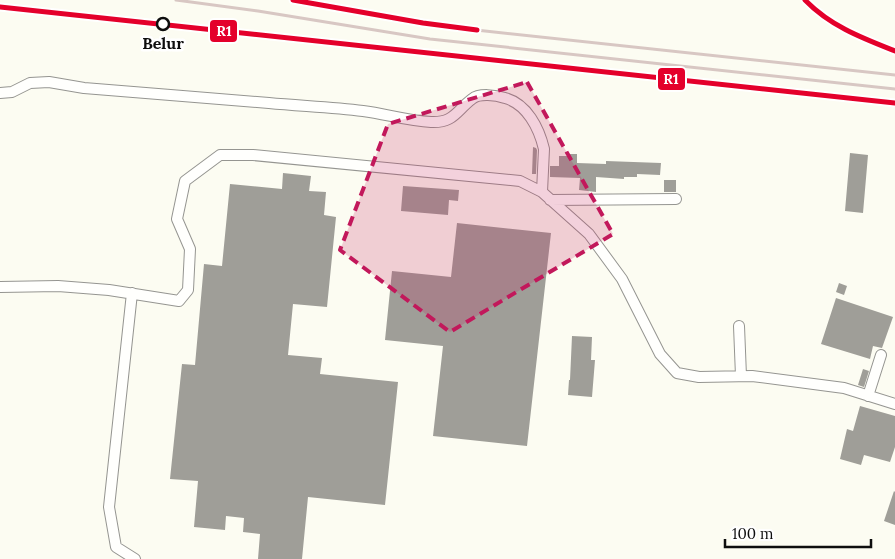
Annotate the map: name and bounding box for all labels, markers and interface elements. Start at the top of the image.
marker: Belur [156,17,170,31]
line badge: R1 [209,19,238,43]
text: R1 [216,22,232,40]
place label: Belur [142,33,184,53]
line badge: R1 [657,67,686,91]
text: R1 [663,70,679,88]
scale bar [725,516,871,548]
text: 100 m [732,524,773,543]

